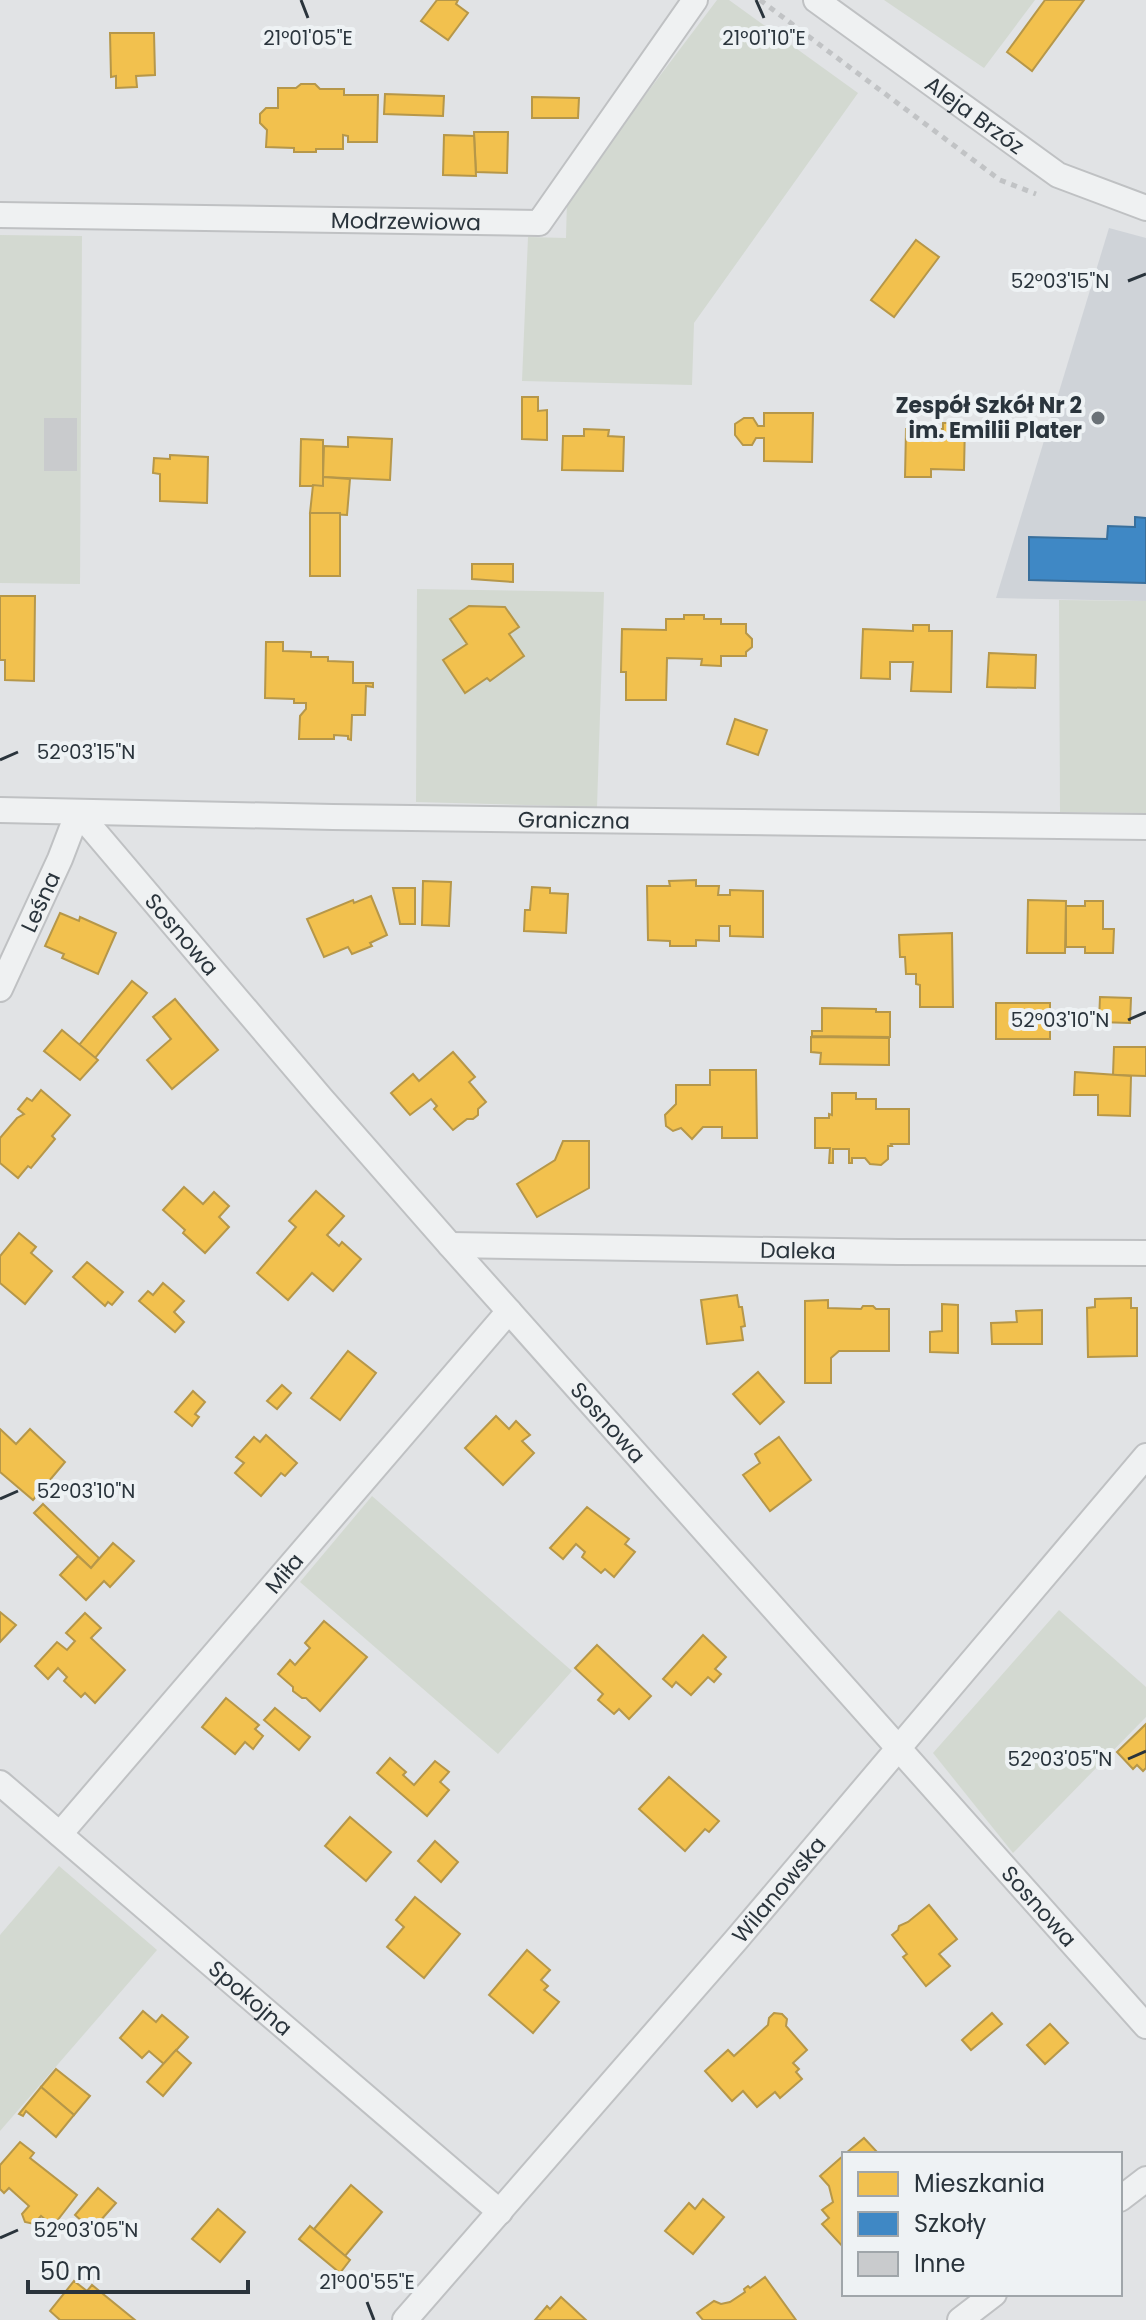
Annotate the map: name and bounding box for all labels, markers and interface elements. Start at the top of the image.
text: 21°01'05"E [263,24,353,52]
text: 21°01'10"E [722,24,806,52]
street label: Aleja Brzóz [919,68,1031,161]
street label: Modrzewiowa [331,204,481,238]
text: 52°03'15"N [1011,267,1109,295]
place label: Zespół Szkół Nr 2 im. Emilii Plater [895,390,1082,446]
marker: Zespół Szkół Nr 2 im. Emilii Plater [1089,409,1107,427]
text: 52°03'15"N [37,738,135,766]
street label: Graniczna [518,804,630,836]
street label: Leśna [13,866,68,937]
street label: Sosnowa [138,886,226,982]
text: 52°03'10"N [1011,1006,1109,1034]
street label: Daleka [760,1234,836,1267]
street label: Sosnowa [563,1375,653,1470]
text: 52°03'10"N [37,1477,135,1505]
street label: Miła [258,1546,310,1600]
text: 52°03'05"N [1008,1745,1112,1773]
street label: Wilanowska [724,1830,833,1950]
street label: Sosnowa [995,1859,1084,1954]
street label: Spokojna [202,1953,299,2043]
legend [842,2152,1122,2296]
text: Mieszkania [914,2167,1045,2200]
text: Szkoły [914,2207,987,2240]
text: 52°03'05"N [34,2216,138,2244]
scale bar [28,2244,248,2294]
text: Inne [914,2247,966,2280]
text: 50 m [40,2255,101,2288]
text: 21°00'55"E [319,2268,415,2296]

